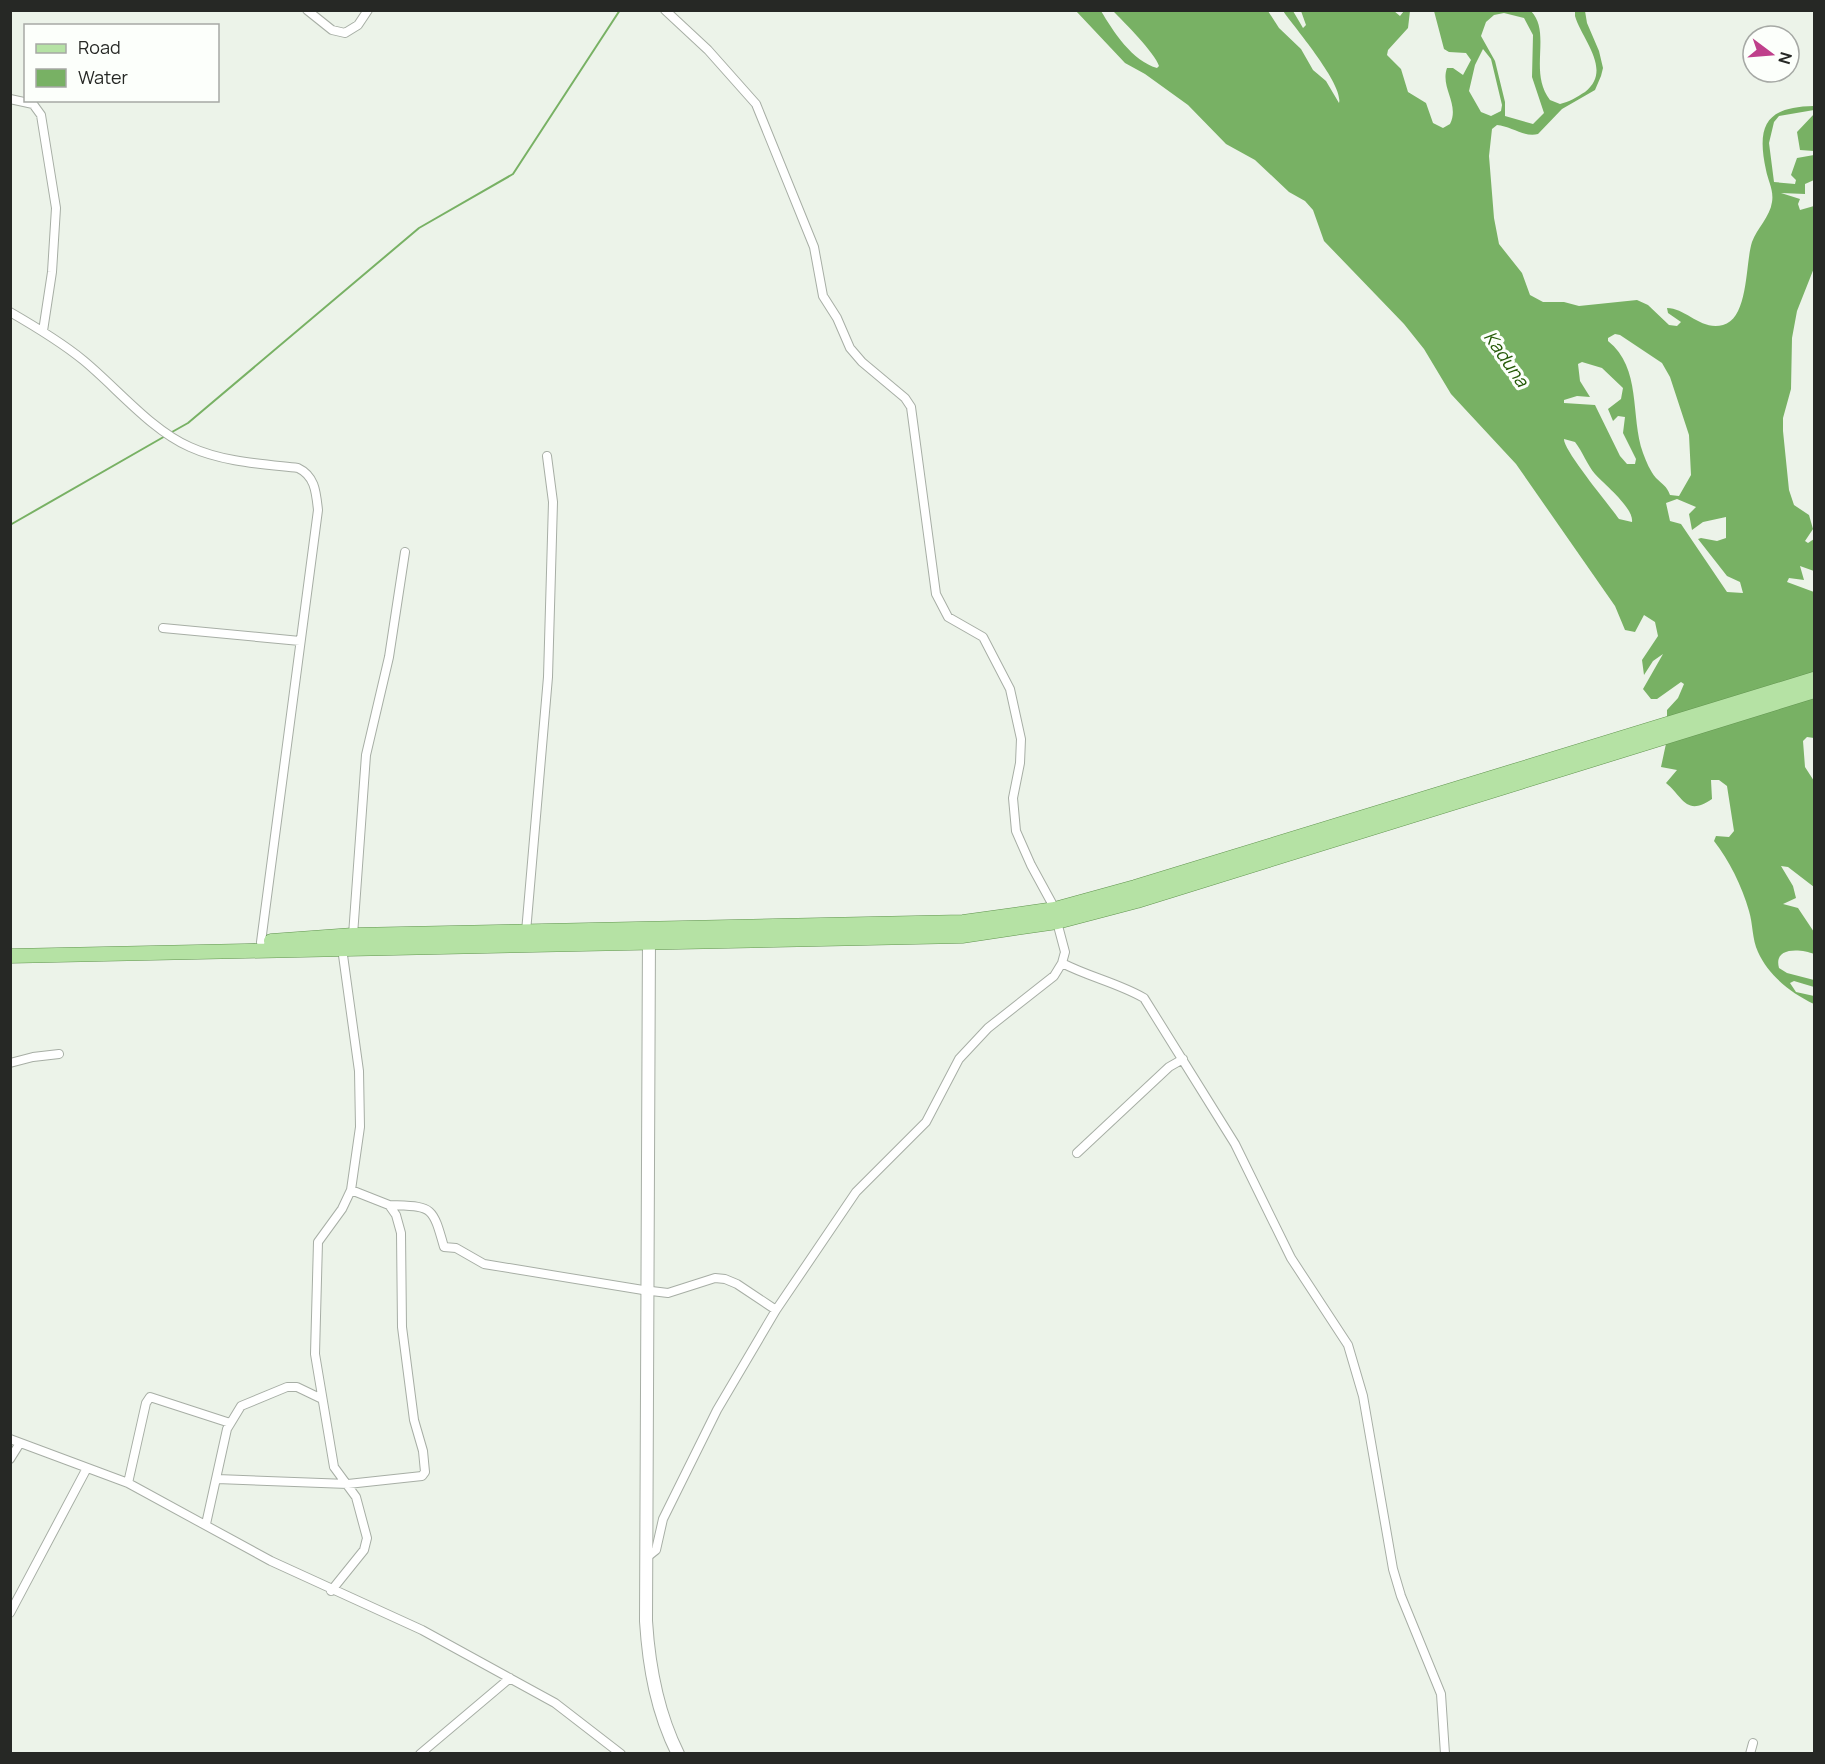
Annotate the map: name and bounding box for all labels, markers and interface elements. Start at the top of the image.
legend [24,24,219,102]
north arrow [1741,24,1801,84]
text: Road [78,35,121,59]
text: N [1773,50,1798,67]
text: Water [78,65,128,89]
water label: Kaduna [1479,326,1535,392]

